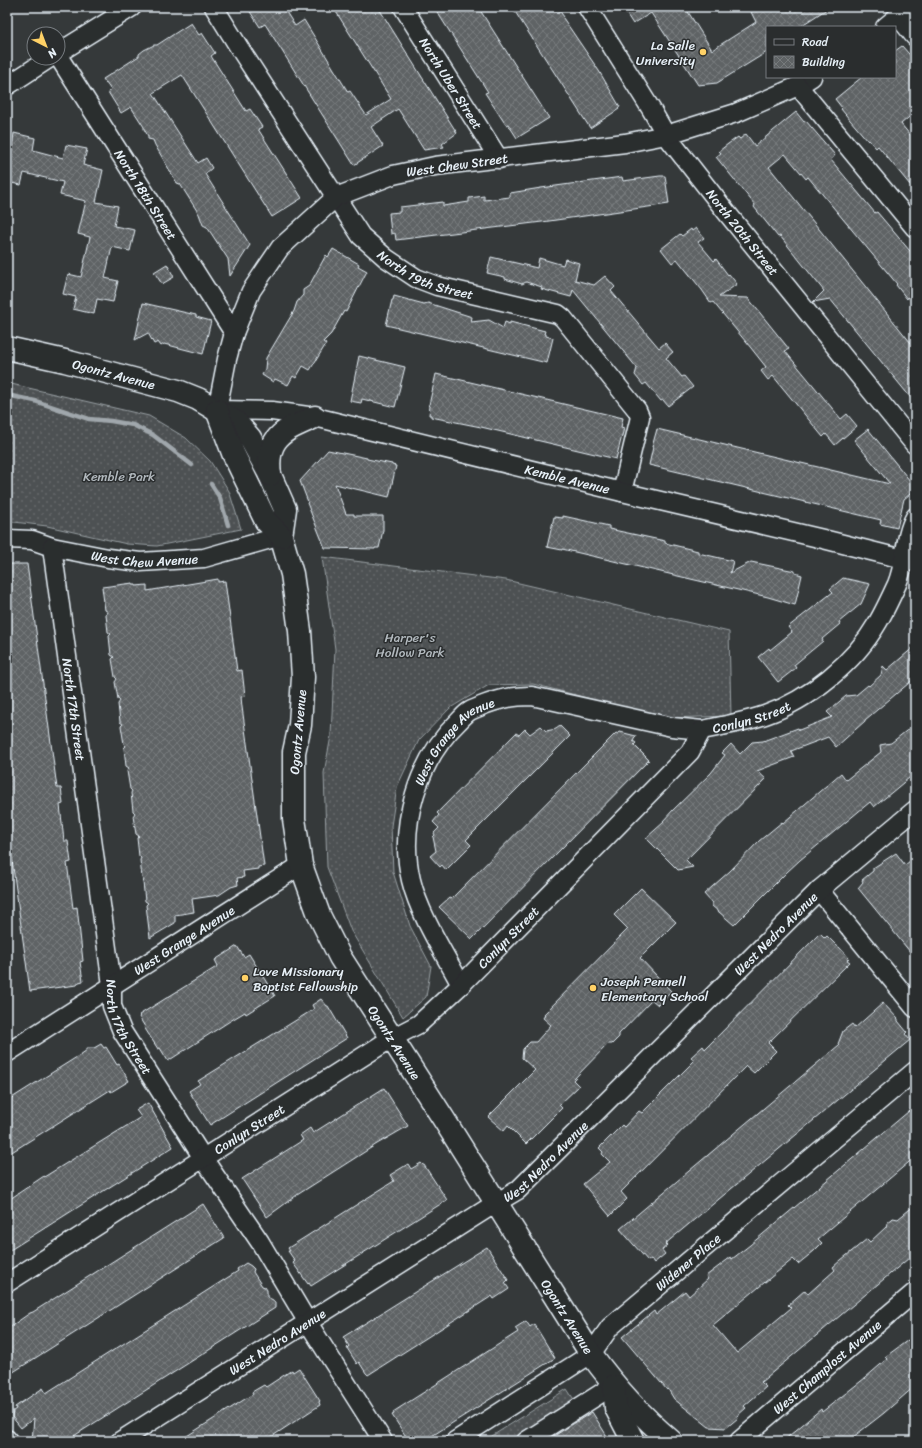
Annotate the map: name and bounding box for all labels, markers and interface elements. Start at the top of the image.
north arrow [26,26,66,66]
legend [766,26,896,78]
text: Road [802,31,829,53]
street label: North Uber Street [413,32,489,134]
place label: La Salle University [636,34,695,72]
text: N [43,43,62,63]
marker: La Salle University [698,47,708,57]
text: Building [802,51,845,73]
street label: North 18th Street [108,144,184,245]
street label: West Chew Street [405,146,510,184]
street label: North 20th Street [700,183,785,281]
street label: North 19th Street [372,244,476,306]
street label: Ogontz Avenue [70,352,158,396]
street label: Kemble Avenue [523,457,613,500]
park label: Kemble Park [83,465,155,488]
street label: West Chew Avenue [89,543,199,574]
park label: Harper's Hollow Park [376,626,445,664]
street label: North 17th Street [56,657,93,763]
street label: Ogontz Avenue [283,689,313,775]
street label: West Grange Avenue [407,691,497,789]
street label: Conlyn Street [710,694,795,739]
street label: West Nedro Avenue [728,886,823,981]
street label: West Grange Avenue [129,899,239,981]
street label: Conlyn Street [471,900,545,974]
place label: Love Missionary Baptist Fellowship [253,960,358,998]
place label: Joseph Pennell Elementary School [600,970,709,1008]
marker: Love Missionary Baptist Fellowship [240,973,250,983]
street label: North 17th Street [100,978,159,1079]
marker: Joseph Pennell Elementary School [588,983,598,993]
street label: Ogontz Avenue [362,1000,427,1084]
street label: Conlyn Street [209,1097,290,1160]
street label: West Nedro Avenue [498,1115,593,1208]
street label: Widener Place [650,1227,726,1296]
street label: Ogontz Avenue [535,1274,600,1359]
street label: West Nedro Avenue [224,1302,330,1381]
street label: West Champlost Avenue [767,1314,886,1420]

